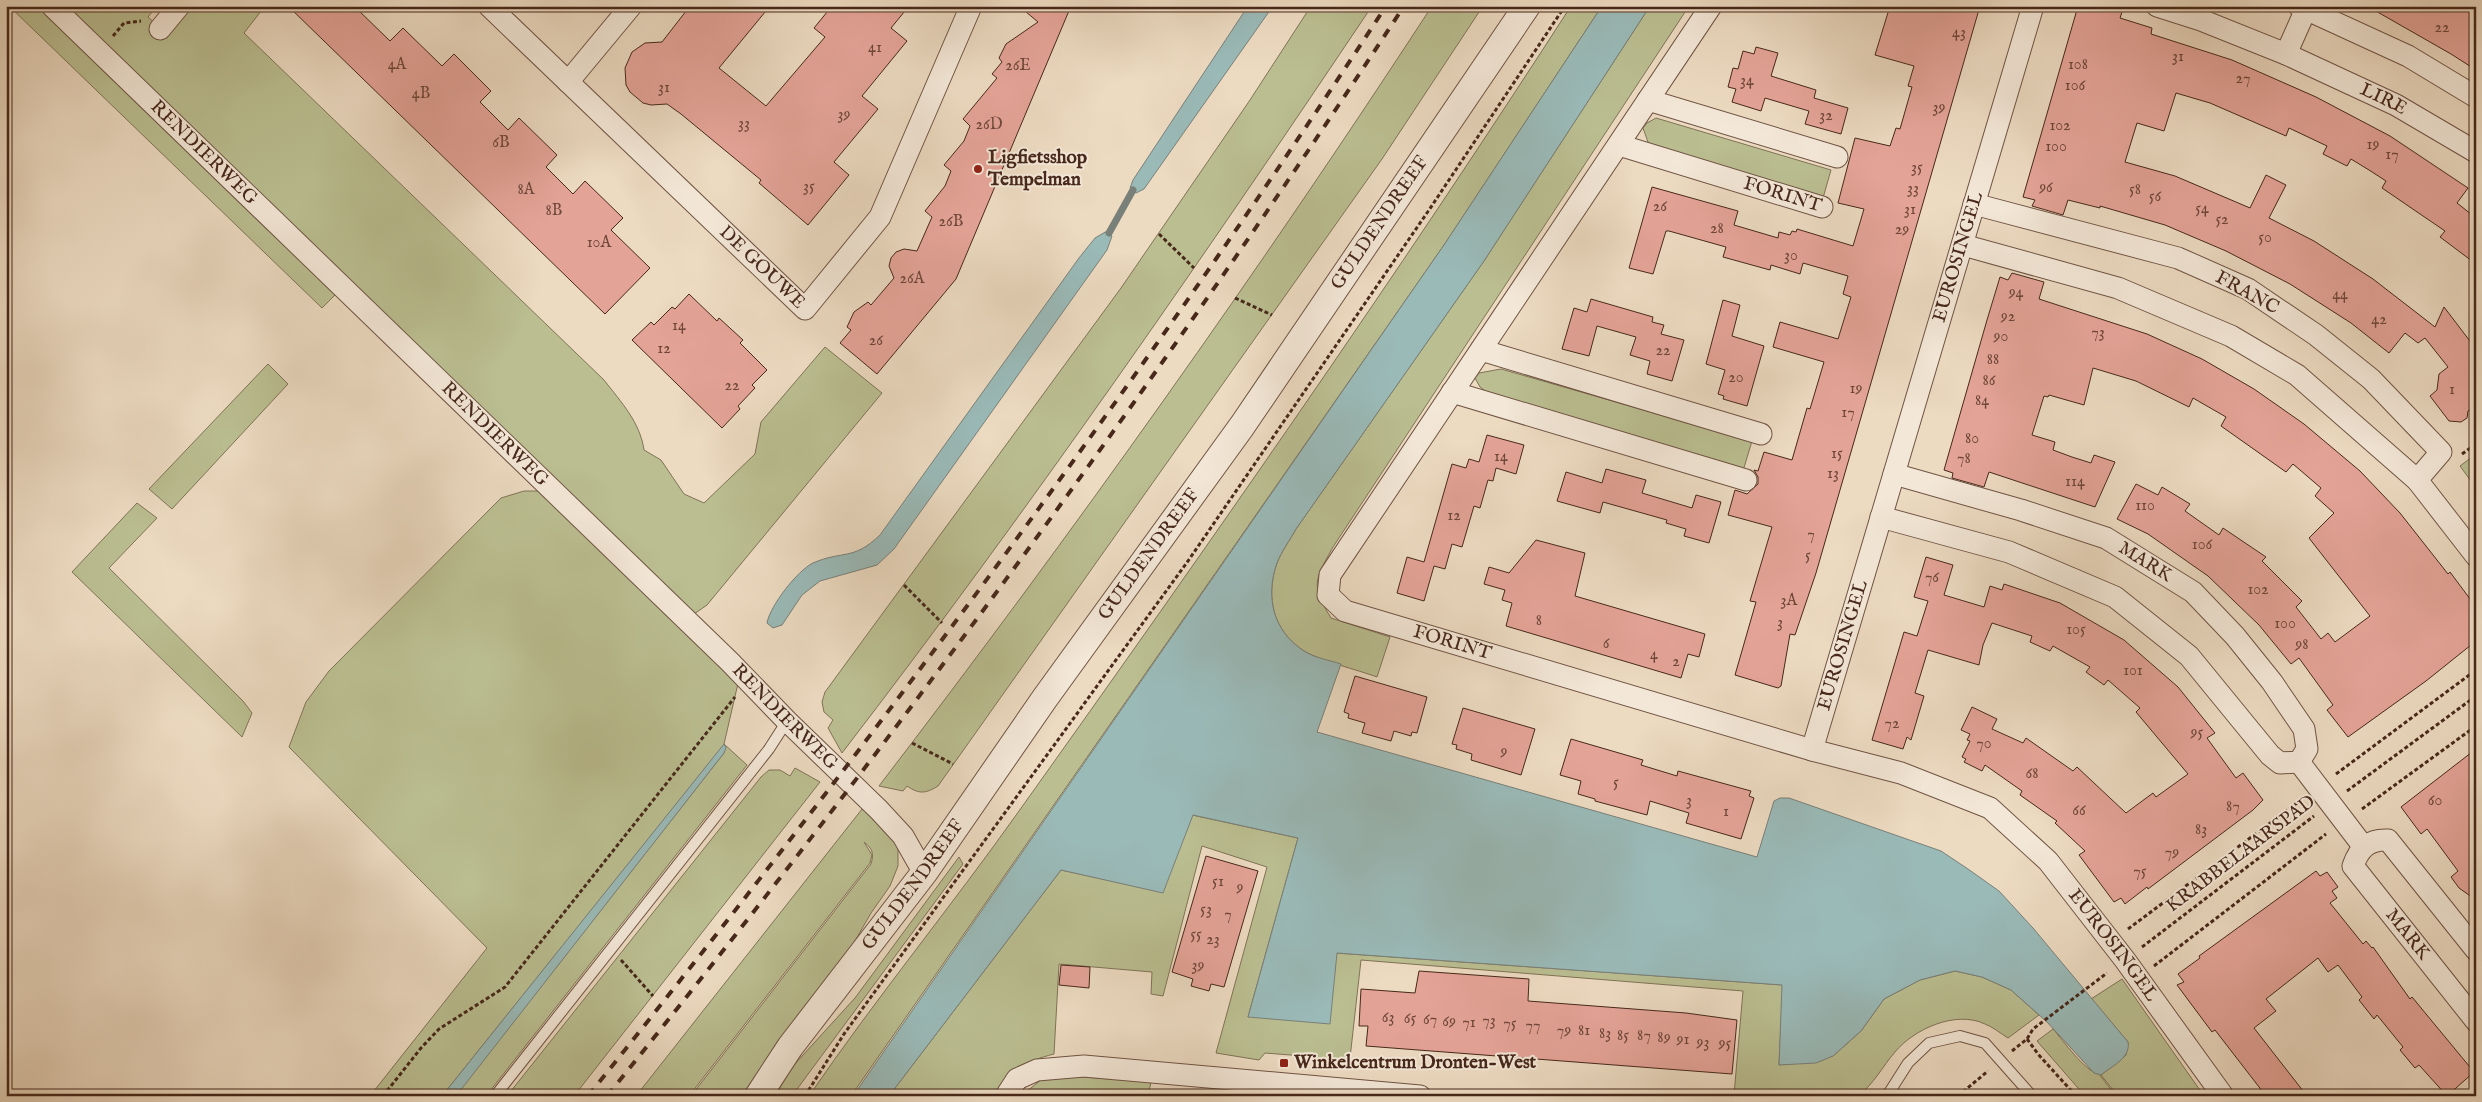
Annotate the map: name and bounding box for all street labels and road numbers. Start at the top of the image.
street label: LIRE [2356,78,2411,121]
street label: RENDIERWEG [145,95,262,210]
street label: GULDENDREEF [1326,151,1434,295]
street label: FORINT [1741,172,1825,218]
street label: EUROSINGEL [1928,189,1989,325]
street label: DE GOUWE [714,221,810,314]
street label: FRANC [2211,266,2283,320]
street label: RENDIERWEG [436,377,554,492]
street label: GULDENDREEF [1093,484,1205,625]
street label: MARK [2114,536,2177,588]
street label: EUROSINGEL [1812,577,1874,714]
street label: FORINT [1410,620,1494,666]
street label: RENDIERWEG [726,659,843,775]
street label: KRABBELAARSPAD [2162,790,2320,918]
street label: GULDENDREEF [857,815,969,955]
street label: EUROSINGEL [2062,884,2163,1007]
street label: MARK [2380,904,2435,965]

